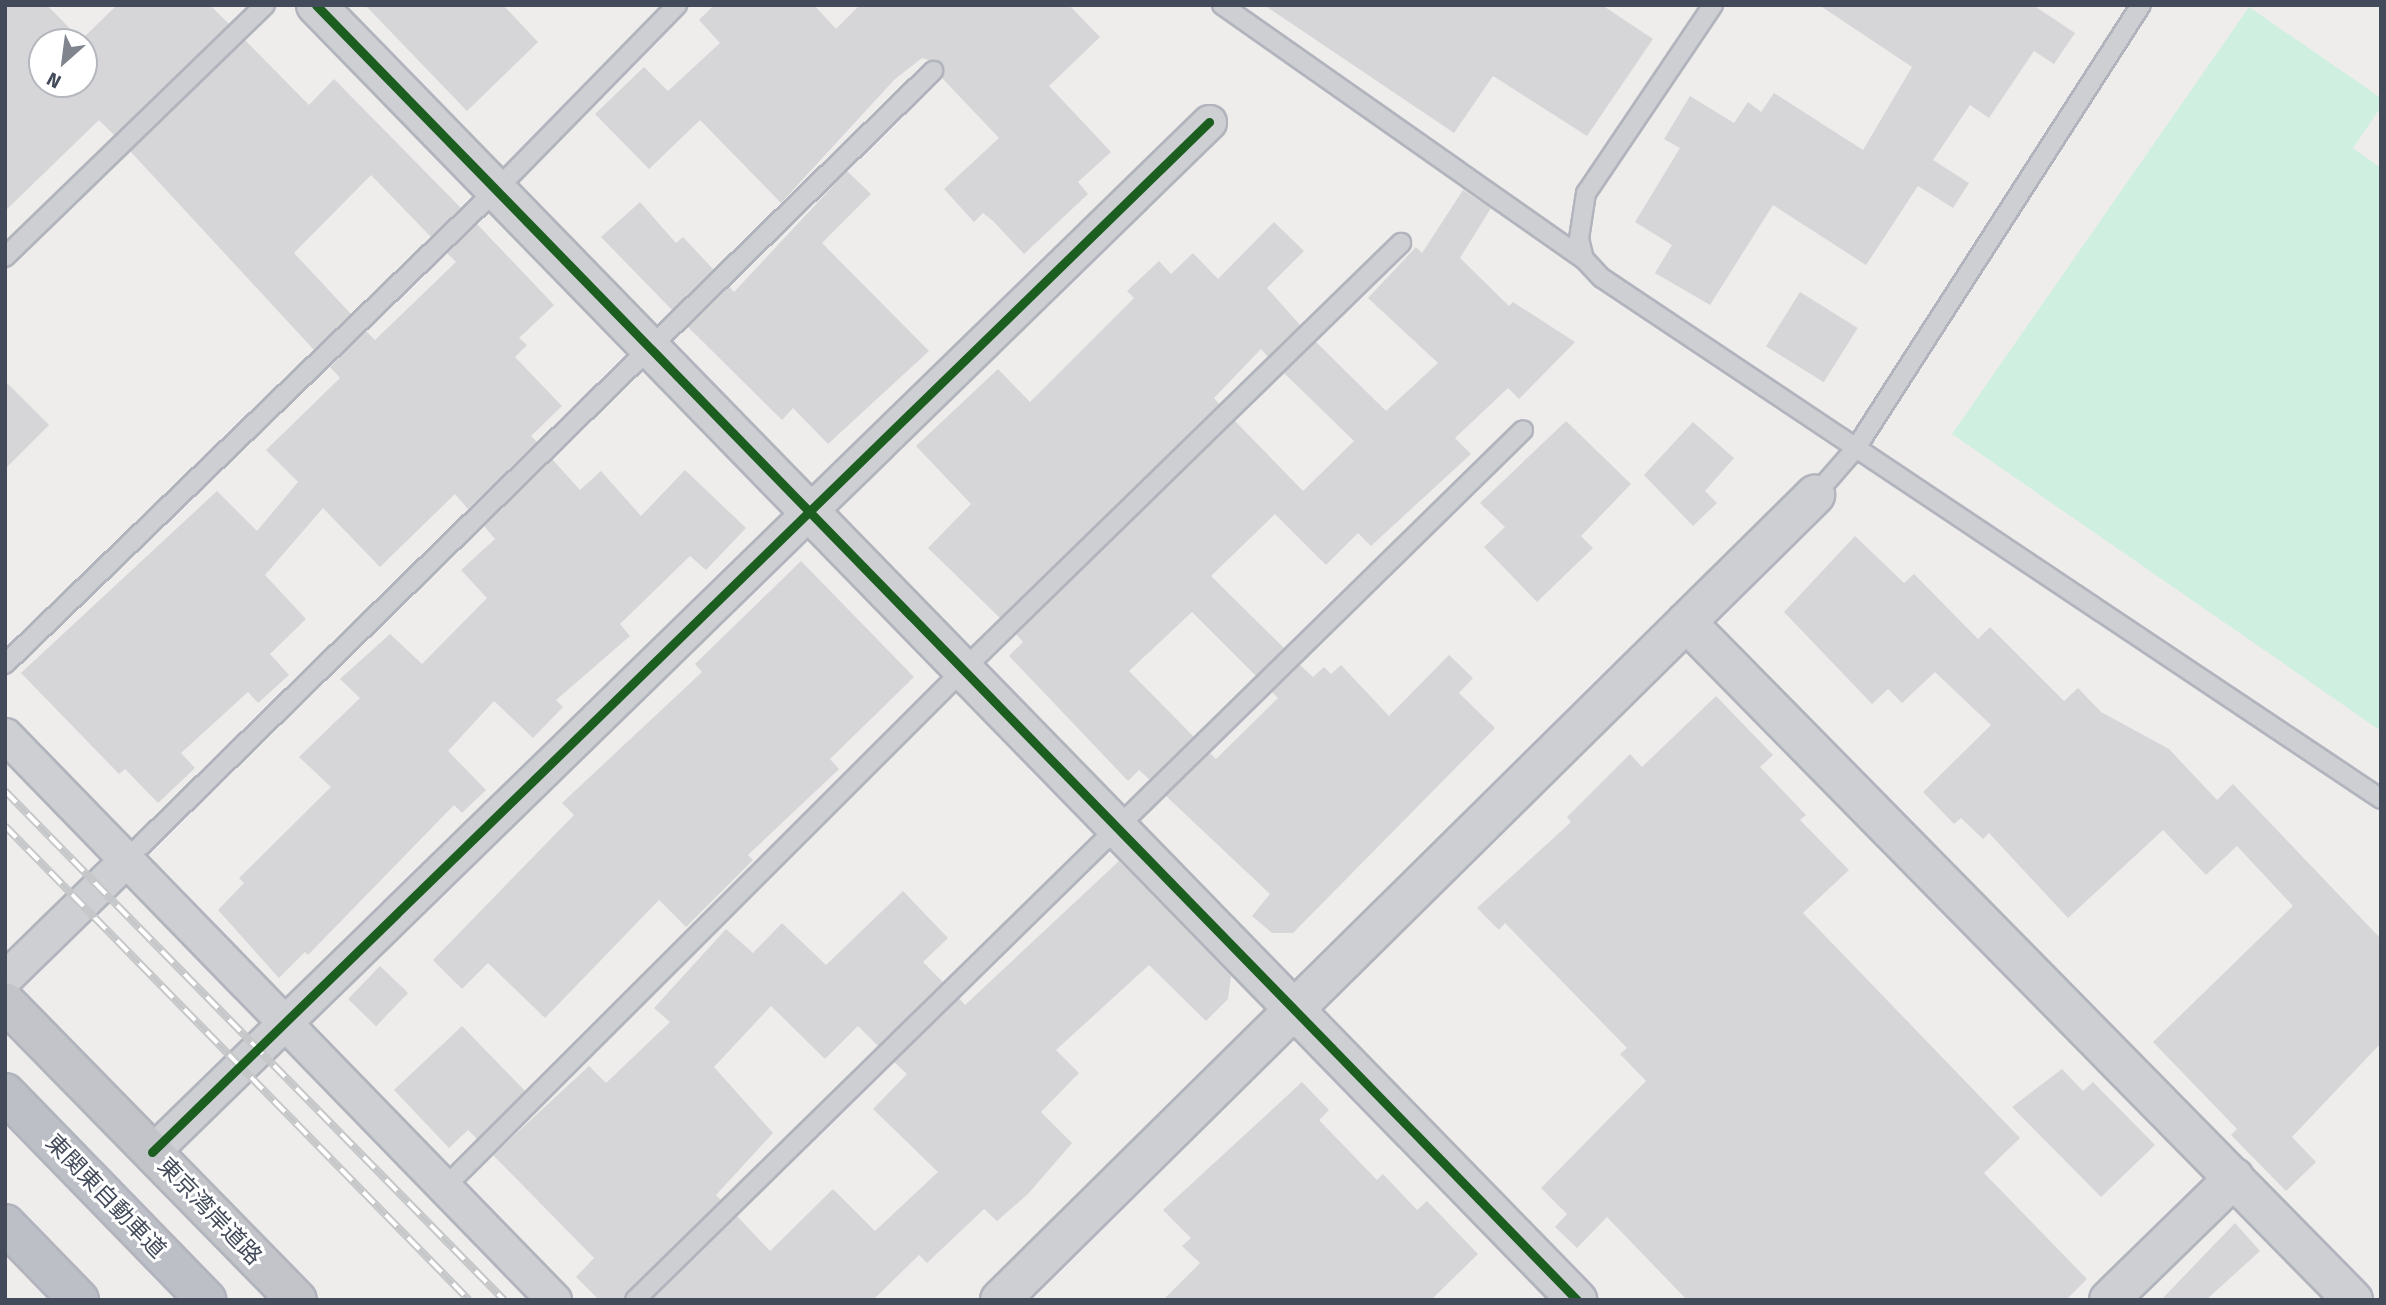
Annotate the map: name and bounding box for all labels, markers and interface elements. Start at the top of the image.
north arrow [28,28,98,98]
text: N [43,67,65,93]
street label: 東関東自動車道 [40,1129,172,1263]
street label: 東京湾岸道路 [152,1152,268,1270]

